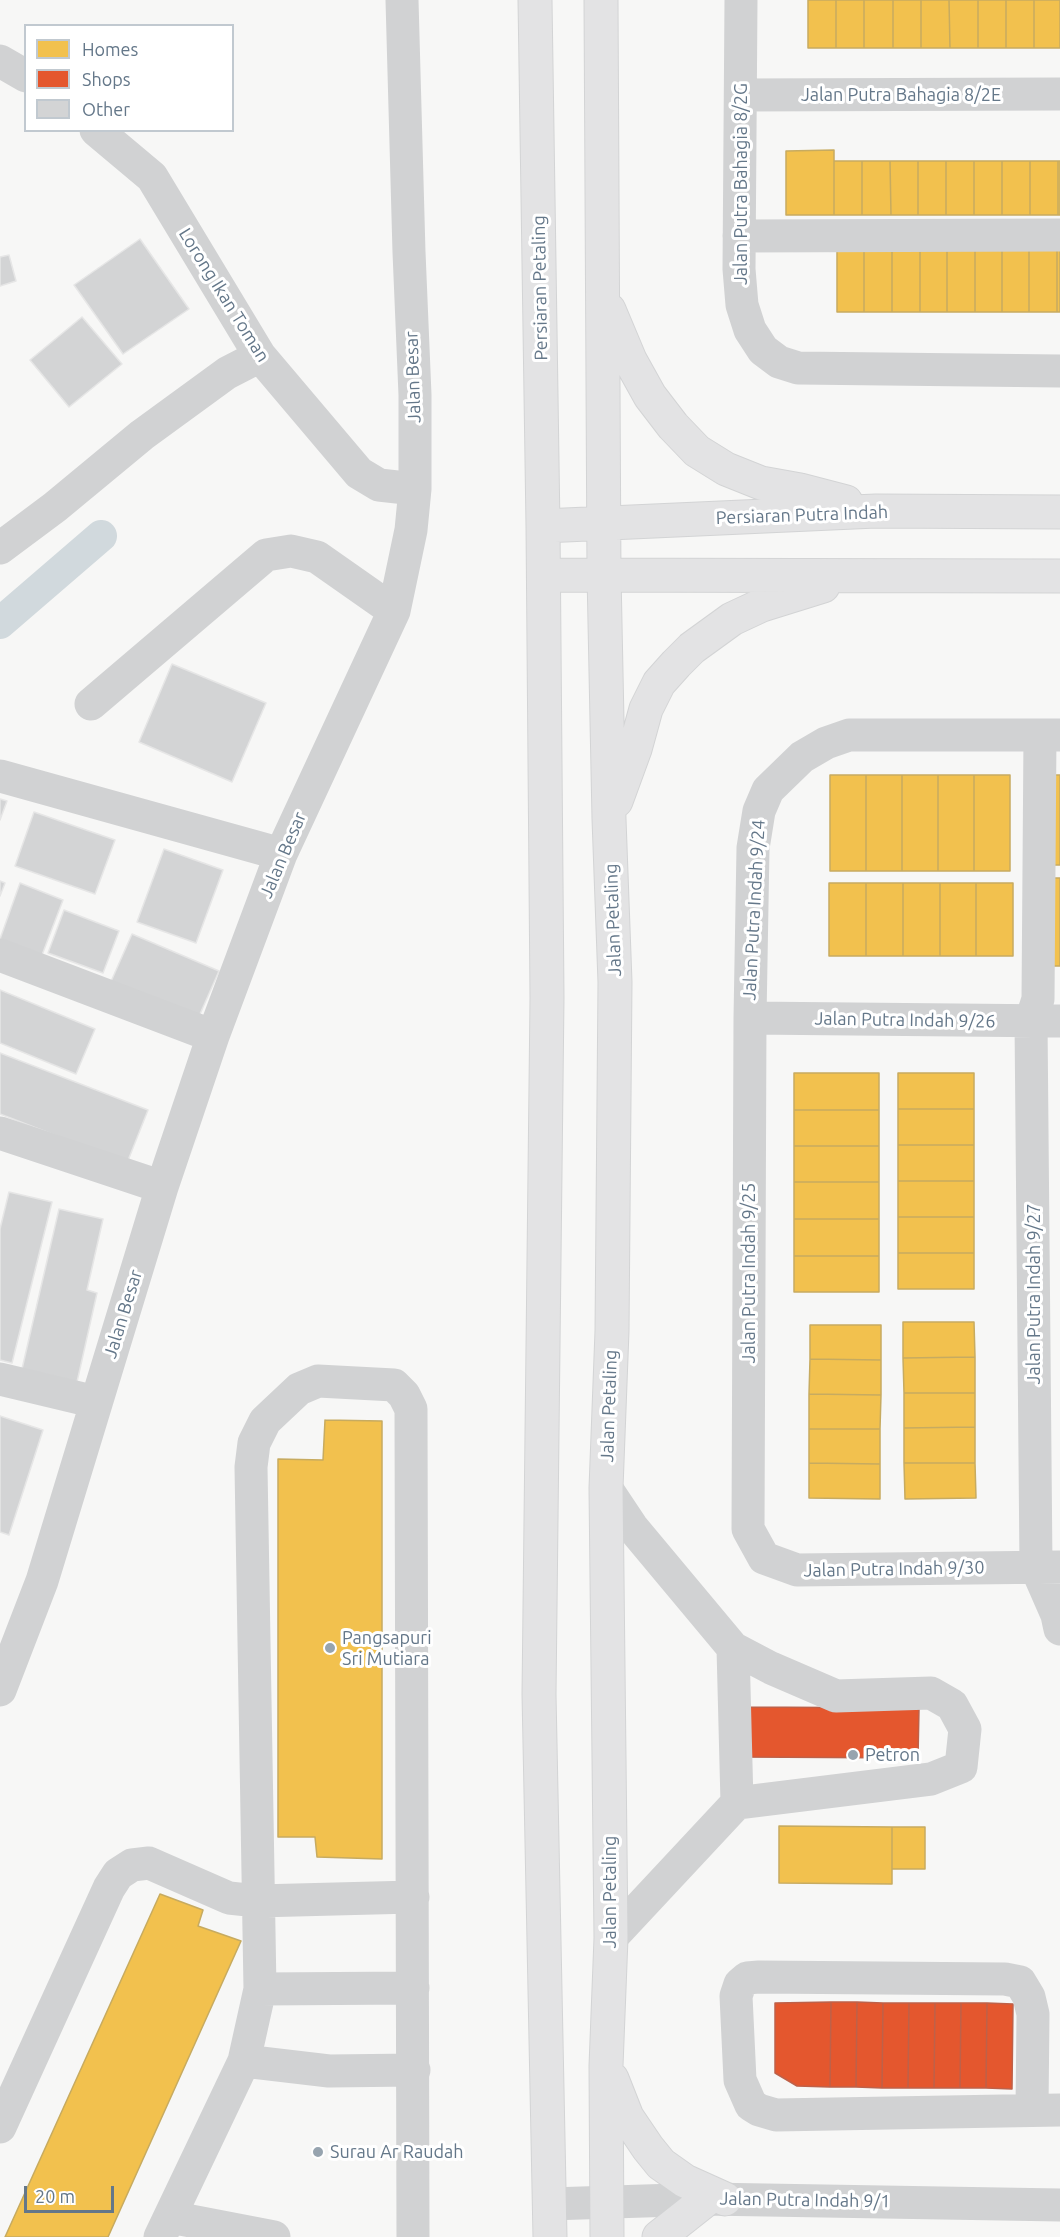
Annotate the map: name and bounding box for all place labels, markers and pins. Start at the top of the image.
place label: Pangsapuri Sri Mutiara [342,1627,432,1670]
marker: Pangsapuri Sri Mutiara [323,1641,337,1655]
place label: Petron [865,1744,920,1766]
marker: Petron [846,1748,860,1762]
place label: Surau Ar Raudah [330,2141,464,2163]
marker: Surau Ar Raudah [311,2145,325,2159]

